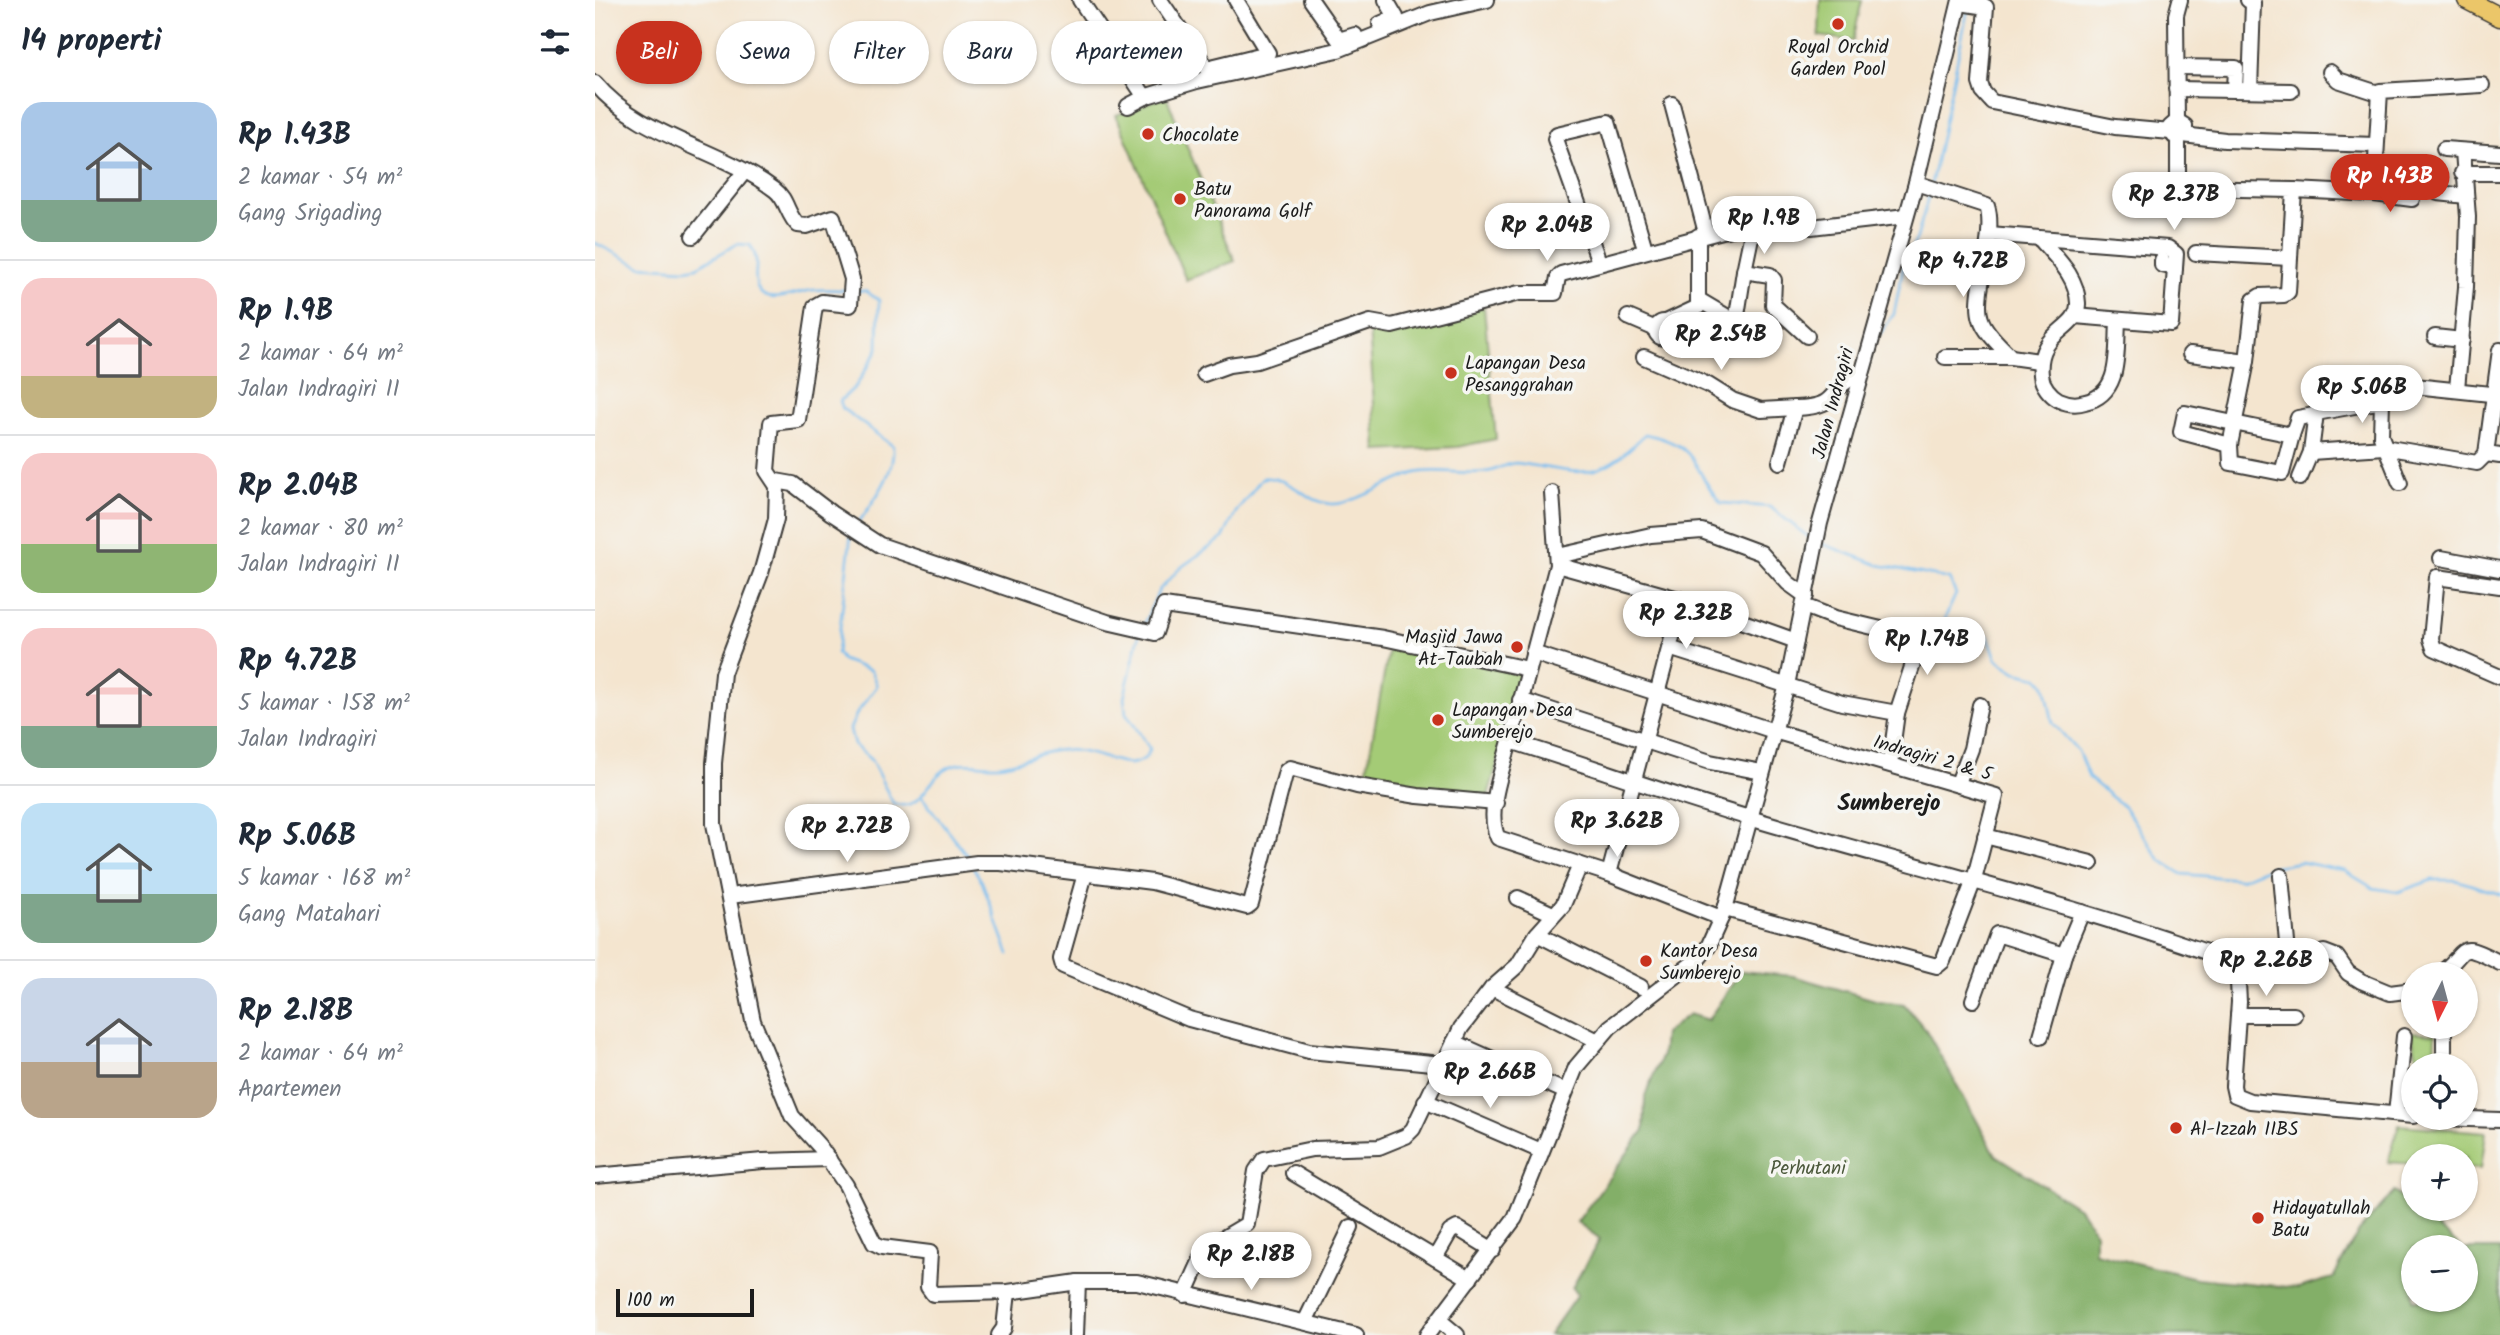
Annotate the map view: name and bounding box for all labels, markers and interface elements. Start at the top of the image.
marker: Royal Orchid Garden Pool [1830,16,1846,32]
text: 14 properti [21,18,162,66]
chip: Beli [616,21,702,84]
chip: Sewa [716,21,815,84]
chip: Filter [829,21,929,84]
chip: Baru [943,21,1037,84]
chip: Apartemen [1051,21,1207,84]
icon: filters [536,23,574,61]
place label: Royal Orchid Garden Pool [1788,33,1889,85]
text: Rp 1.43B [238,112,351,160]
place label: Chocolate [1162,121,1239,151]
marker: Chocolate [1140,126,1156,142]
icon: home [77,130,161,214]
pin: Rp 1.43B [2318,154,2462,214]
text: Rp 1.43B [2347,159,2433,195]
text: 2 kamar · 54 m² [238,160,402,196]
pin: Rp 2.37B [2102,173,2246,232]
place label: Batu Panorama Golf [1194,175,1313,227]
text: Rp 2.37B [2128,177,2220,213]
marker: Batu Panorama Golf [1172,191,1188,207]
text: Gang Srigading [238,196,382,232]
pin: Rp 1.9B [1699,196,1829,256]
text: Rp 1.9B [1727,201,1801,237]
pin: Rp 2.04B [1475,204,1619,263]
text: Rp 2.04B [1501,208,1593,244]
pin: Rp 4.72B [1891,240,2035,299]
text: Rp 4.72B [1917,244,2009,280]
text: Rp 1.9B [238,288,334,336]
icon: home [77,306,161,390]
pin: Rp 2.54B [1649,312,1793,372]
text: Rp 2.54B [1675,317,1767,353]
text: 2 kamar · 64 m² [238,336,403,372]
street label: Jalan Indragiri [1805,343,1864,463]
place label: Lapangan Desa Pesanggrahan [1465,349,1586,401]
marker: Lapangan Desa Pesanggrahan [1443,365,1459,381]
pin: Rp 5.06B [2290,366,2434,425]
text: Rp 5.06B [2317,370,2407,406]
text: Jalan Indragiri II [238,372,400,408]
text: Rp 2.04B [238,463,359,511]
icon: home [77,481,161,565]
text: 2 kamar · 80 m² [238,511,403,547]
text: Jalan Indragiri II [238,547,400,583]
pin: Rp 2.32B [1614,592,1758,651]
text: Rp 2.32B [1639,596,1733,632]
pin: Rp 1.74B [1855,618,1999,677]
text: Rp 1.74B [1884,622,1970,658]
place label: Masjid Jawa At-Taubah [1405,623,1503,675]
text: Rp 4.72B [238,638,358,686]
marker: Masjid Jawa At-Taubah [1509,639,1525,655]
icon: home [77,656,161,740]
text: 5 kamar · 158 m² [238,686,410,722]
place label: Lapangan Desa Sumberejo [1452,696,1573,748]
marker: Lapangan Desa Sumberejo [1430,712,1446,728]
text: Jalan Indragiri [238,722,376,758]
street label: Indragiri 2 & 5 [1869,728,1997,791]
district label: Sumberejo [1838,786,1941,822]
pin: Rp 3.62B [1545,800,1689,859]
pin: Rp 2.72B [775,804,919,864]
text: Rp 3.62B [1570,804,1664,840]
text: Rp 2.72B [801,809,893,845]
text: Rp 5.06B [238,813,356,861]
icon: home [77,831,161,915]
text: 5 kamar · 168 m² [238,861,410,897]
text: Gang Matahari [238,897,380,933]
place label: Kantor Desa Sumberejo [1660,937,1758,989]
pin: Rp 2.26B [2194,939,2338,998]
text: Rp 2.26B [2219,943,2313,979]
marker: Kantor Desa Sumberejo [1638,953,1654,969]
north arrow [2401,962,2478,1040]
map controls [2401,962,2478,1312]
text: Rp 2.18B [238,988,354,1036]
icon: home [77,1006,161,1090]
text: 2 kamar · 64 m² [238,1036,403,1072]
pin: Rp 2.66B [1418,1050,1562,1110]
button: locate [2401,1053,2478,1130]
text: Rp 2.66B [1443,1055,1537,1091]
text: Apartemen [238,1072,342,1108]
place label: Al-Izzah IIBS [2190,1115,2298,1145]
marker: Al-Izzah IIBS [2168,1120,2184,1136]
button: + [2401,1144,2478,1221]
park label: Perhutani [1770,1154,1847,1184]
place label: Hidayatullah Batu [2272,1194,2370,1246]
marker: Hidayatullah Batu [2250,1210,2266,1226]
pin: Rp 2.18B [1179,1232,1323,1292]
button: − [2401,1235,2478,1312]
text: Rp 2.18B [1207,1237,1295,1273]
scale bar [616,1286,754,1318]
text: 100 m [627,1286,675,1316]

